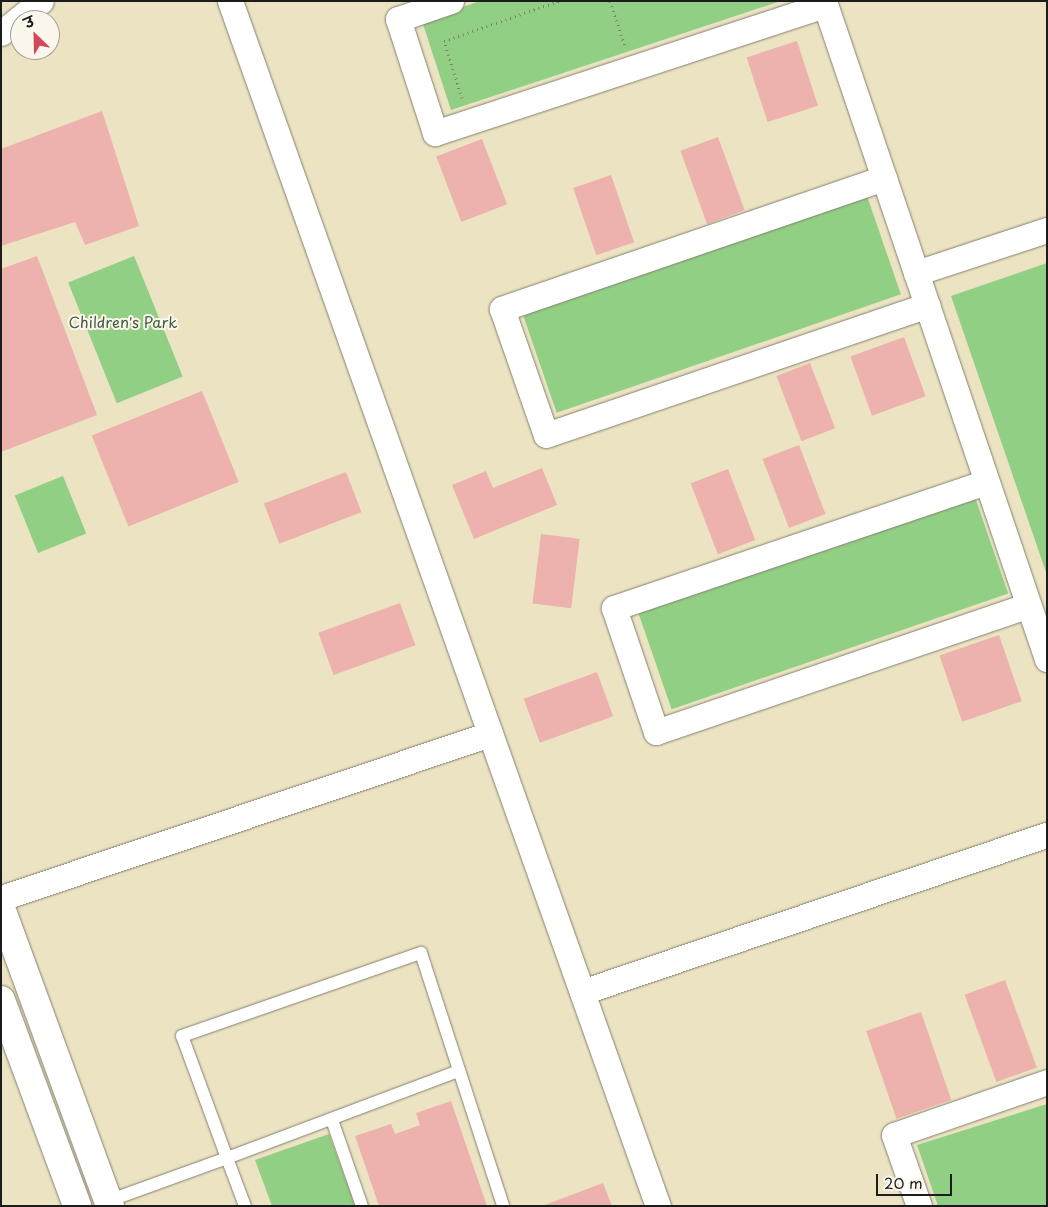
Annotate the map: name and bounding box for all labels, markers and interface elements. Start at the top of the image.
north arrow [10,10,60,60]
text: उ [21,10,38,33]
park label: Children's Park [69,313,177,331]
scale bar [878,1164,954,1196]
text: 20 m [884,1171,923,1194]

